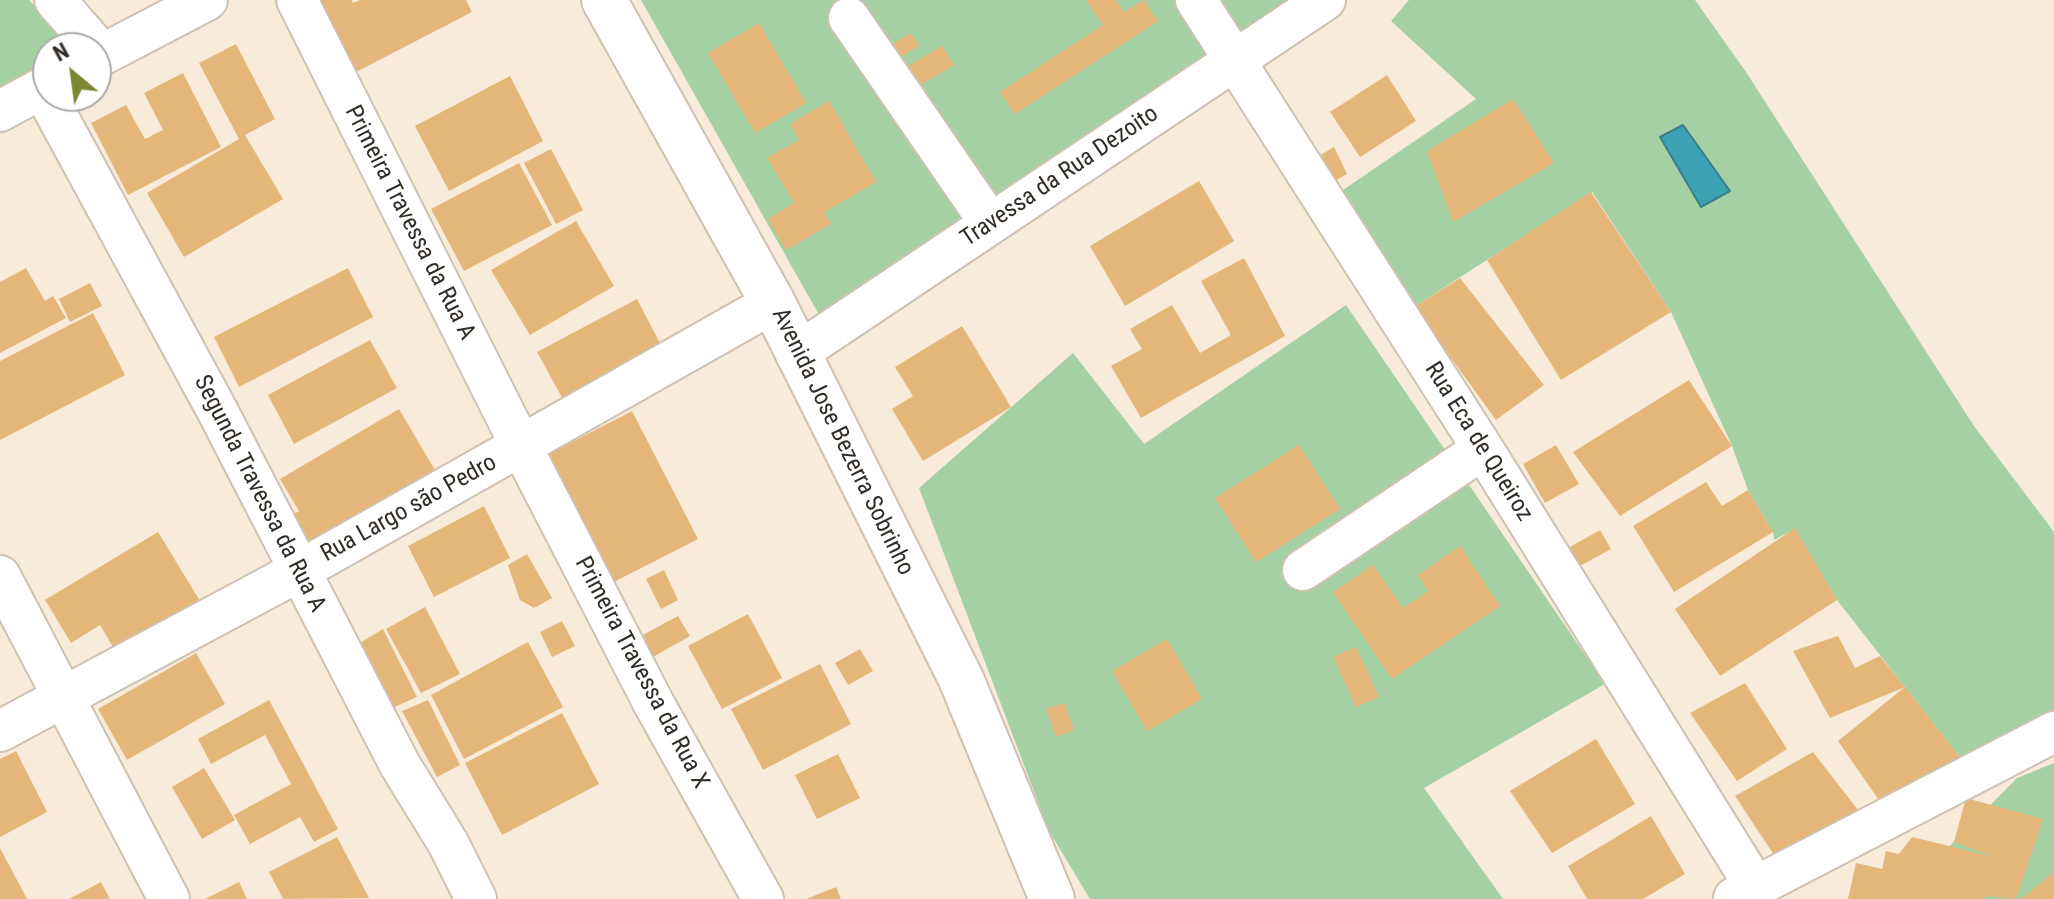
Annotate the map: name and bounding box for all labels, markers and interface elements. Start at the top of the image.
north arrow [32,32,112,112]
text: N [49,38,73,67]
street label: Travessa da Rua Dezoito [956,100,1164,254]
street label: Primeira Travessa da Rua A [337,101,481,345]
street label: Avenida Jose Bezerra Sobrinho [765,304,919,580]
street label: Rua Eca de Queiroz [1418,357,1538,527]
street label: Segunda Travessa da Rua A [187,371,331,617]
street label: Rua Largo são Pedro [316,449,502,569]
street label: Primeira Travessa da Rua X [568,552,714,794]

